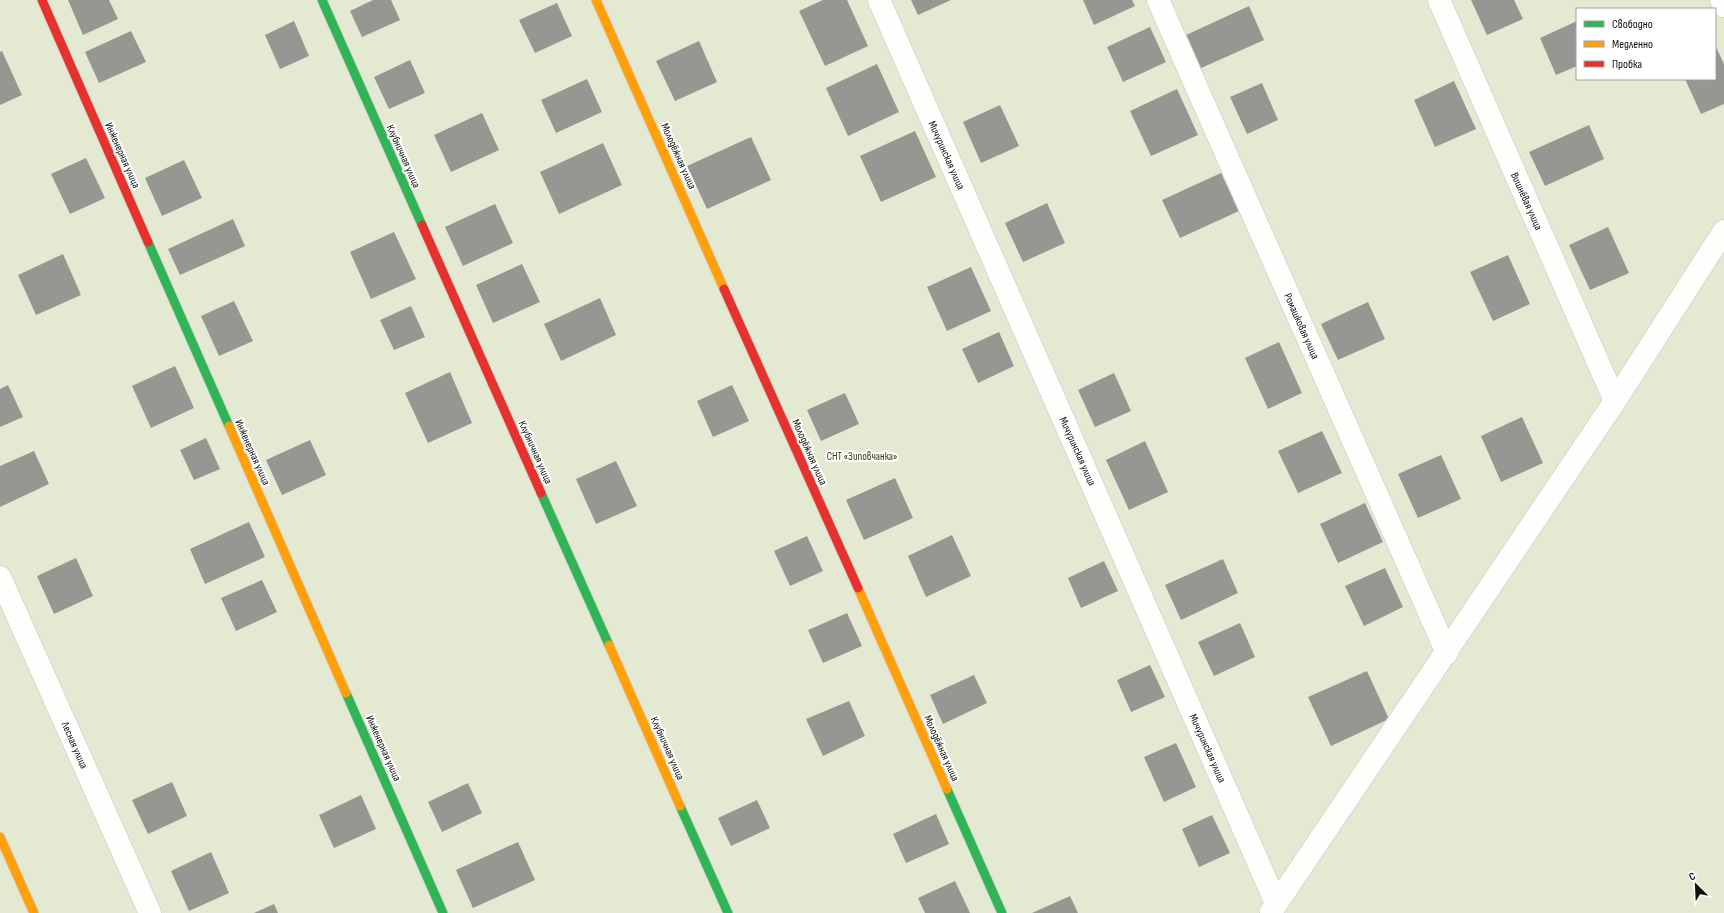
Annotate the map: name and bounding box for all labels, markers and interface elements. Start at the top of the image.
legend [1576,8,1716,80]
text: Свободно [1612,17,1653,32]
text: Медленно [1612,37,1653,52]
text: Пробка [1612,57,1643,72]
street label: Мичуринская улица [926,119,967,192]
street label: Инженерная улица [102,120,143,190]
street label: Молодёжная улица [658,121,699,191]
street label: Клубничная улица [384,123,423,190]
street label: Вишнёвая улица [1508,170,1545,232]
street label: Ромашковая улица [1281,291,1322,361]
street label: Мичуринская улица [1057,415,1098,488]
street label: Инженерная улица [232,417,273,487]
street label: Молодёжная улица [789,417,830,487]
street label: Клубничная улица [516,419,555,486]
park label: СНТ «Зиповчанка» [827,450,897,463]
street label: Мичуринская улица [1187,712,1228,785]
street label: Инженерная улица [363,713,404,783]
street label: Молодёжная улица [921,713,962,783]
street label: Клубничная улица [648,715,687,782]
street label: Лесная улица [58,719,91,771]
north arrow [1676,865,1716,905]
text: С [1687,869,1698,883]

